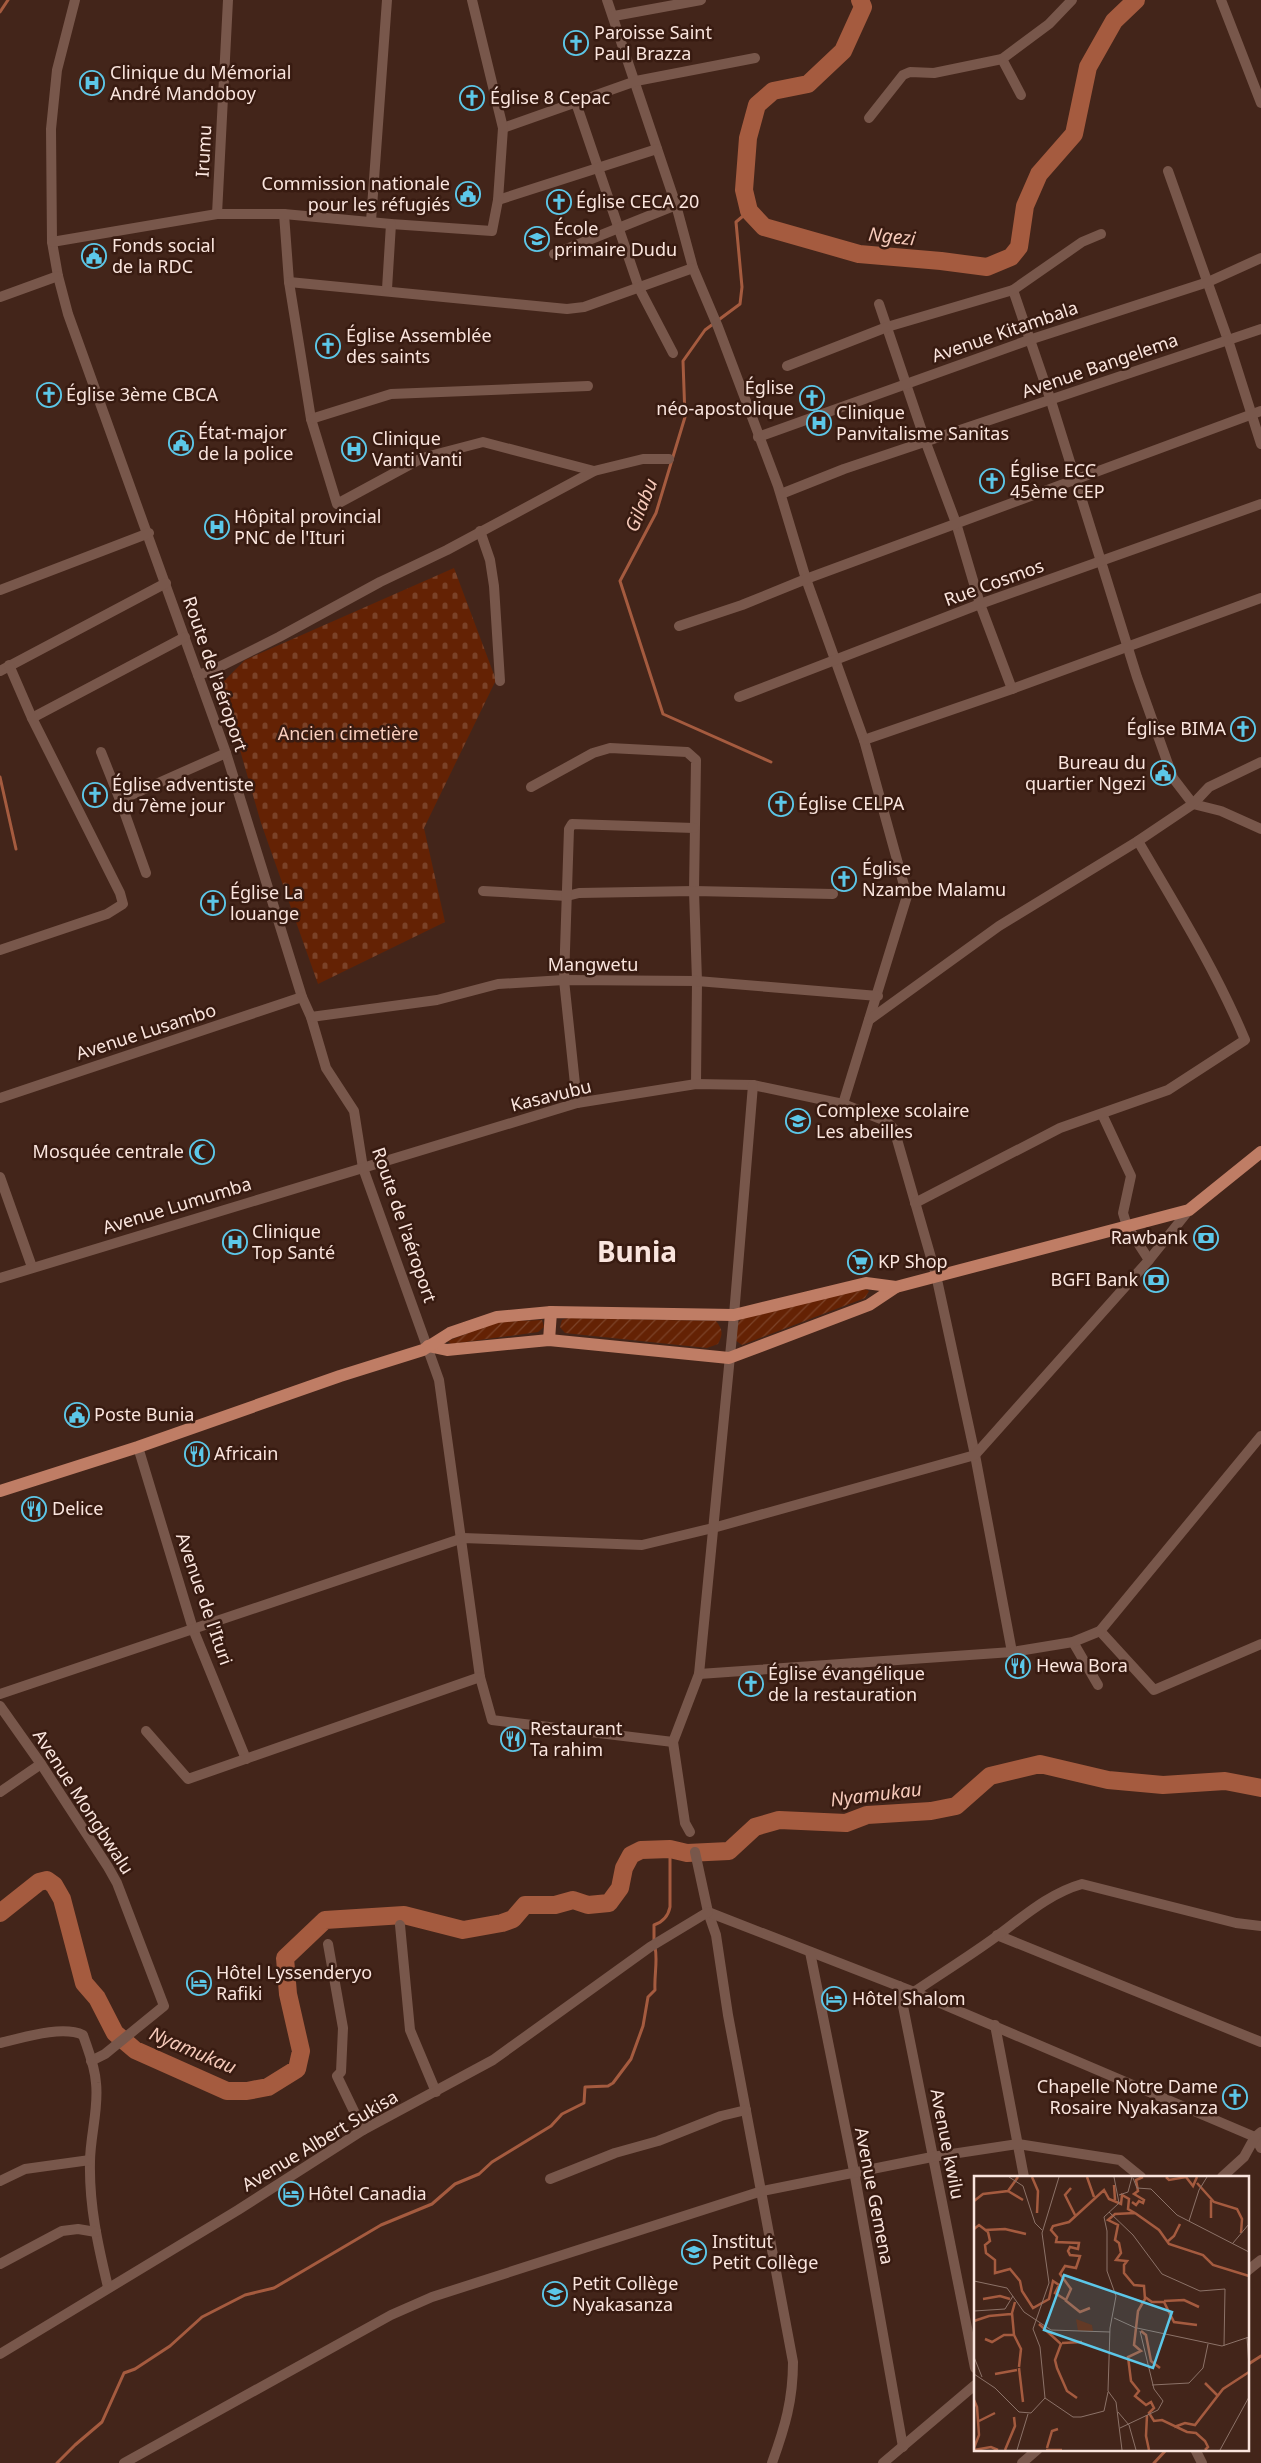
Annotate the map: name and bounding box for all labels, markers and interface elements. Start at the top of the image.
place label: Paroisse Saint Paul Brazza [594,20,712,65]
church icon: Paroisse Saint Paul Brazza [563,30,589,56]
place label: Clinique du Mémorial André Mandoboy [110,60,291,105]
hospital icon: Clinique du Mémorial André Mandoboy [79,70,105,96]
church icon: Église 8 Cepac [459,85,485,111]
place label: Église 8 Cepac [490,85,610,109]
street label: Irumu [190,124,216,178]
place label: Commission nationale pour les réfugiés [262,171,450,216]
public building icon: Commission nationale pour les réfugiés [455,181,481,207]
church icon: Église CECA 20 [546,189,572,215]
place label: Église CECA 20 [576,189,699,213]
place label: École primaire Dudu [554,216,677,261]
water label: Ngezi [867,221,918,252]
school or university icon: École primaire Dudu [524,226,550,252]
place label: Fonds social de la RDC [112,233,215,278]
public building icon: Fonds social de la RDC [81,243,107,269]
street label: Avenue Kitambala [928,295,1081,367]
place label: Église Assemblée des saints [346,323,492,368]
street label: Avenue Bangelema [1018,327,1181,403]
church icon: Église Assemblée des saints [315,333,341,359]
place label: Église néo-apostolique [656,375,794,420]
church icon: Église 3ème CBCA [36,382,62,408]
place label: Église 3ème CBCA [66,382,218,406]
church icon: Église néo-apostolique [799,385,825,411]
place label: Clinique Panvitalisme Sanitas [836,400,1009,445]
hospital icon: Clinique Panvitalisme Sanitas [806,410,832,436]
place label: État-major de la police [198,420,293,465]
place label: Clinique Vanti Vanti [372,426,462,471]
public building icon: État-major de la police [168,430,194,456]
hospital icon: Clinique Vanti Vanti [341,436,367,462]
place label: Église ECC 45ème CEP [1010,458,1105,503]
church icon: Église ECC 45ème CEP [979,468,1005,494]
water label: Gilabu [619,474,663,536]
place label: Hôpital provincial PNC de l'Ituri [234,504,381,549]
hospital icon: Hôpital provincial PNC de l'Ituri [204,514,230,540]
street label: Rue Cosmos [941,553,1047,611]
street label: Route de l'aéroport [178,593,254,755]
place label: Église BIMA [1127,716,1226,740]
church icon: Église BIMA [1230,716,1256,742]
park label: Ancien cimetière [278,721,418,745]
place label: Bureau du quartier Ngezi [1025,750,1146,795]
public building icon: Bureau du quartier Ngezi [1150,760,1176,786]
place label: Église adventiste du 7ème jour [112,772,254,817]
church icon: Église adventiste du 7ème jour [82,782,108,808]
church icon: Église CELPA [768,791,794,817]
place label: Église CELPA [798,791,905,815]
place label: Église Nzambe Malamu [862,856,1006,901]
church icon: Église Nzambe Malamu [831,866,857,892]
place label: Église La louange [230,880,303,925]
church icon: Église La louange [200,890,226,916]
street label: Mangwetu [548,952,638,976]
street label: Avenue Lusambo [73,997,219,1065]
street label: Kasavubu [508,1073,594,1117]
place label: Complexe scolaire Les abeilles [816,1098,969,1143]
school or university icon: Complexe scolaire Les abeilles [785,1108,811,1134]
place label: Mosquée centrale [33,1139,184,1163]
mosque icon: Mosquée centrale [189,1139,215,1165]
street label: Route de l'aéroport [367,1144,443,1306]
street label: Avenue Lumumba [99,1171,254,1239]
place label: Clinique Top Santé [252,1219,335,1264]
place label: Rawbank [1111,1225,1188,1249]
bank icon: Rawbank [1193,1225,1219,1251]
hospital icon: Clinique Top Santé [222,1229,248,1255]
district label: Bunia [597,1232,677,1270]
supermarket icon: KP Shop [847,1249,873,1275]
place label: KP Shop [878,1249,948,1273]
place label: BGFI Bank [1051,1267,1138,1291]
bank icon: BGFI Bank [1143,1267,1169,1293]
public building icon: Poste Bunia [64,1402,90,1428]
place label: Poste Bunia [94,1402,194,1426]
restaurant icon: Africain [184,1441,210,1467]
place label: Africain [214,1441,278,1465]
restaurant icon: Delice [21,1496,47,1522]
place label: Delice [52,1496,103,1520]
street label: Avenue de l'Ituri [171,1529,239,1668]
restaurant icon: Hewa Bora [1005,1653,1031,1679]
place label: Hewa Bora [1036,1653,1128,1677]
place label: Église évangélique de la restauration [768,1661,925,1706]
church icon: Église évangélique de la restauration [738,1671,764,1697]
place label: Restaurant Ta rahim [530,1716,623,1761]
street label: Avenue Mongbwalu [28,1724,140,1878]
restaurant icon: Restaurant Ta rahim [500,1726,526,1752]
water label: Nyamukau [829,1775,923,1813]
place label: Hôtel Lyssenderyo Rafiki [216,1960,372,2005]
hotel icon: Hôtel Lyssenderyo Rafiki [186,1970,212,1996]
hotel icon: Hôtel Shalom [821,1986,847,2012]
place label: Hôtel Shalom [852,1986,966,2010]
water label: Nyamukau [146,2020,240,2080]
place label: Chapelle Notre Dame Rosaire Nyakasanza [1037,2074,1218,2119]
street label: Avenue Albert Sukisa [237,2084,402,2196]
church icon: Chapelle Notre Dame Rosaire Nyakasanza [1222,2084,1248,2110]
street label: Avenue kwilu [926,2087,970,2201]
street label: Avenue Gemena [850,2125,900,2266]
inset map [974,2176,1248,2450]
hotel icon: Hôtel Canadia [278,2181,304,2207]
place label: Hôtel Canadia [308,2181,427,2205]
place label: Institut Petit Collège [712,2229,818,2274]
school or university icon: Institut Petit Collège [681,2239,707,2265]
place label: Petit Collège Nyakasanza [572,2271,678,2316]
school or university icon: Petit Collège Nyakasanza [542,2281,568,2307]

